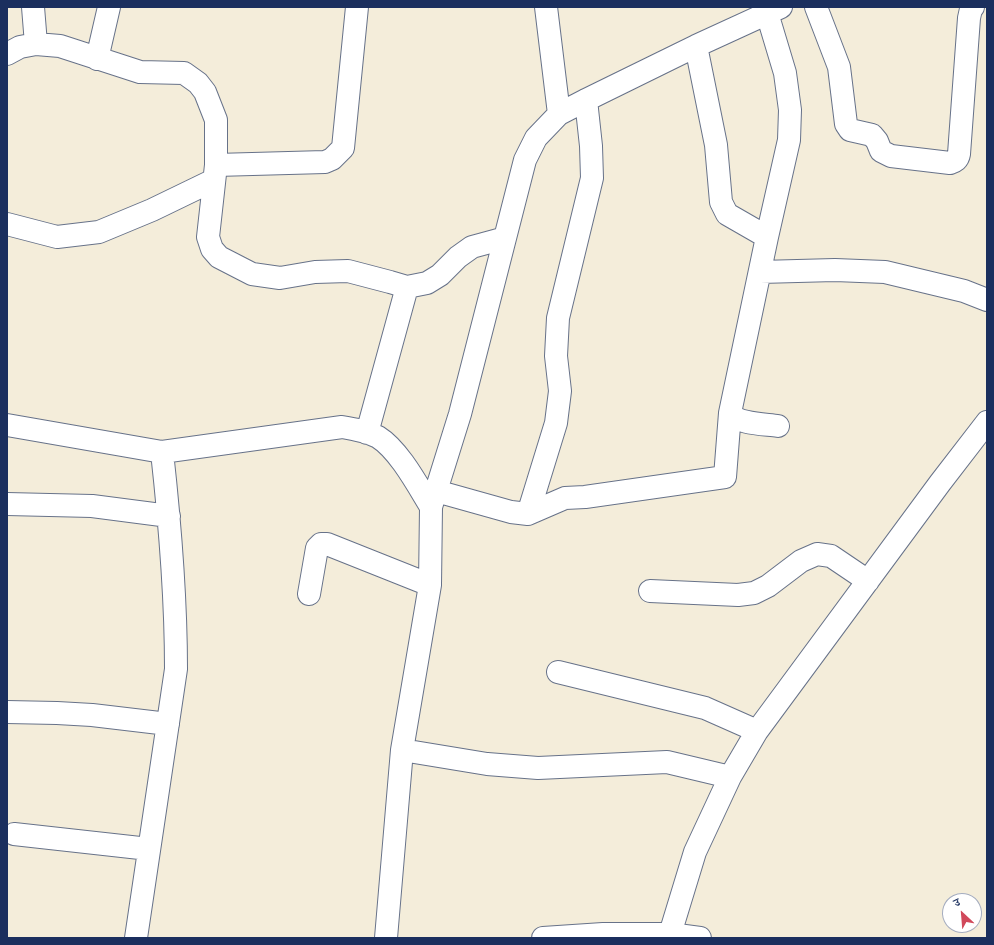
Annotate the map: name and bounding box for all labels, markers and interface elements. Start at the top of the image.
north arrow [942,893,982,933]
text: उ [952,896,963,911]

